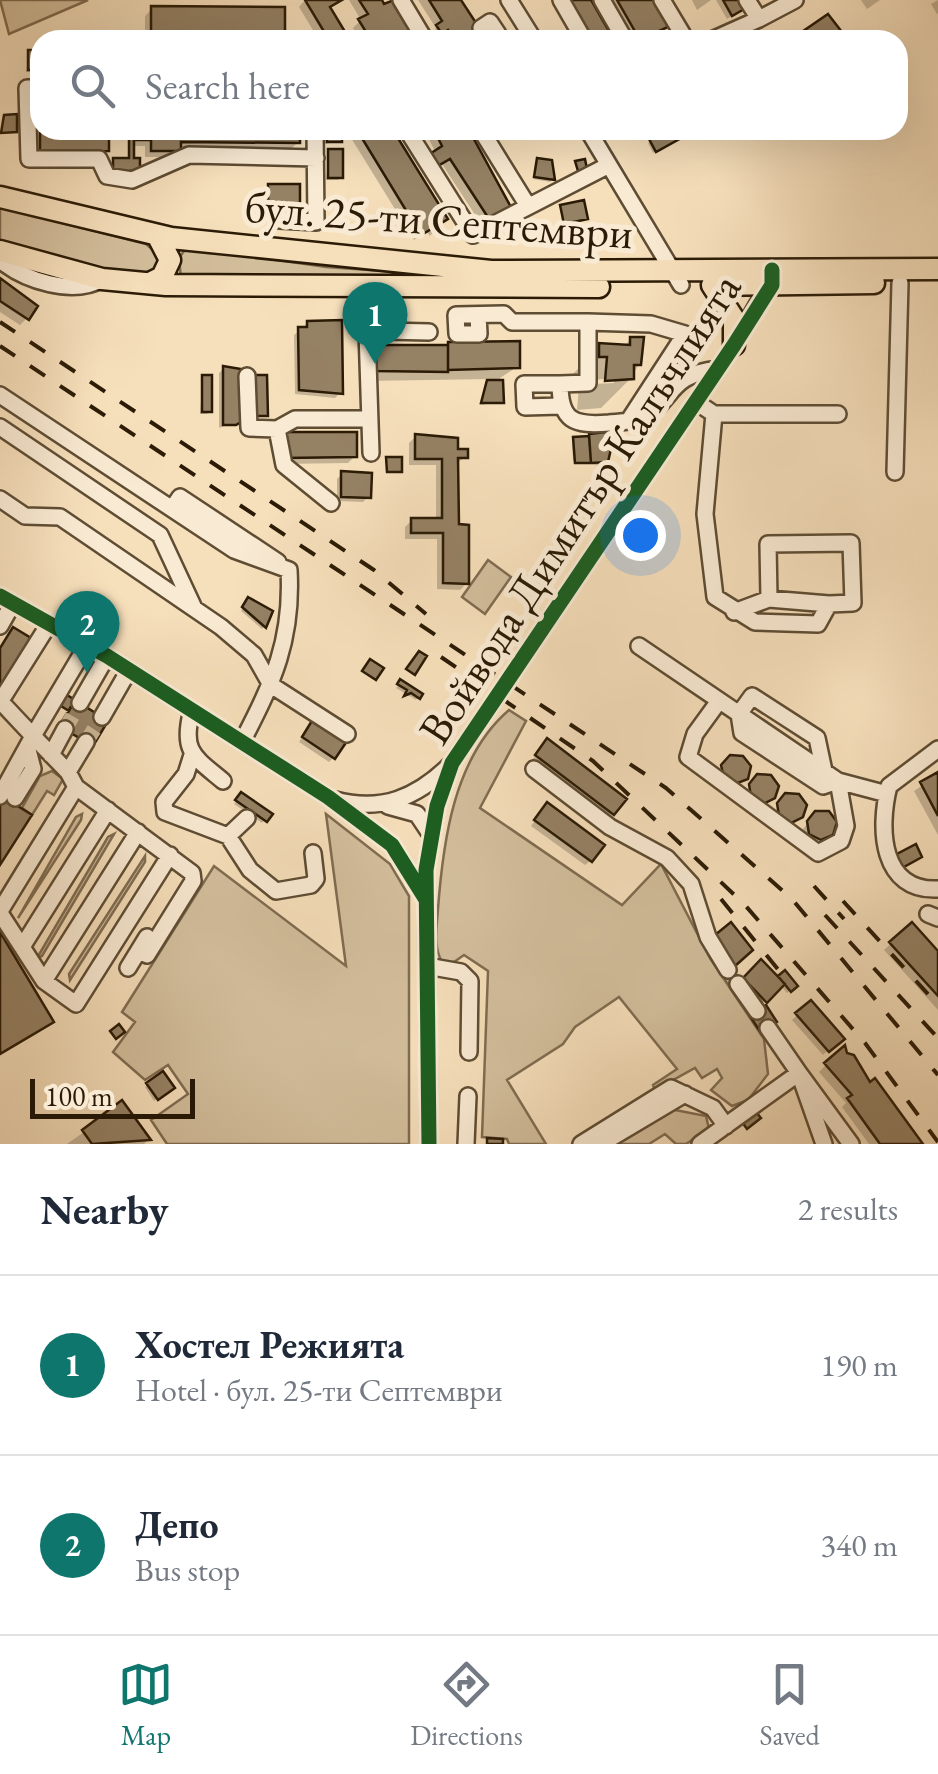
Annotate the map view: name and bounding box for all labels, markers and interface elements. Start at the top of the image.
search box [30,30,908,140]
icon: search [65,58,120,113]
text: Search here [145,61,310,110]
street label: бул. 25-ти Септември [243,177,635,261]
street label: Войвода Димитър Калъчлията [405,261,753,755]
pin: 1 [342,282,408,364]
your location [615,510,666,561]
pin: 2 [54,590,120,673]
scale bar [30,1074,195,1118]
text: 100 m [45,1078,113,1114]
text: Nearby [40,1182,169,1237]
text: 2 results [798,1188,898,1230]
text: Хостел Режията [135,1320,404,1369]
text: 1 [64,1344,81,1386]
text: 190 m [821,1344,898,1386]
text: Hotel · бул. 25-ти Септември [135,1369,503,1411]
text: Депо [135,1500,219,1549]
text: 2 [64,1524,81,1566]
text: 340 m [821,1524,898,1566]
text: Bus stop [135,1549,240,1591]
tab: Map [118,1657,173,1753]
tab: Directions [410,1657,523,1753]
tab: Saved [760,1657,820,1753]

